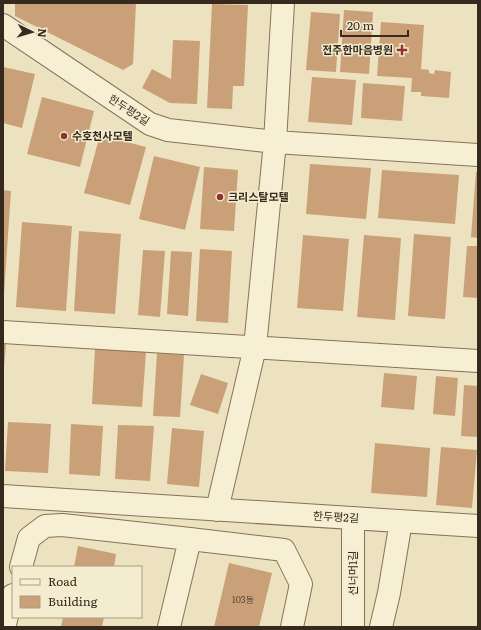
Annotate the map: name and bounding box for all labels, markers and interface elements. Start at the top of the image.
north arrow [12,12,52,52]
scale bar [341,12,408,38]
text: 20 m [347,16,374,34]
text: N [35,28,51,38]
place label: 전주한마음병원 [322,41,393,57]
marker: 전주한마음병원 [396,44,408,56]
street label: 한두평2길 [106,90,153,128]
place label: 수호천사모텔 [72,127,133,143]
marker: 수호천사모텔 [59,131,69,141]
place label: 크리스탈모텔 [228,188,289,204]
marker: 크리스탈모텔 [215,192,225,202]
street label: 한두평2길 [313,507,359,525]
street label: 선너머1길 [344,551,360,595]
legend [12,566,142,618]
text: Road [48,572,78,590]
text: Building [48,592,98,610]
house number: 103동 [232,592,254,606]

